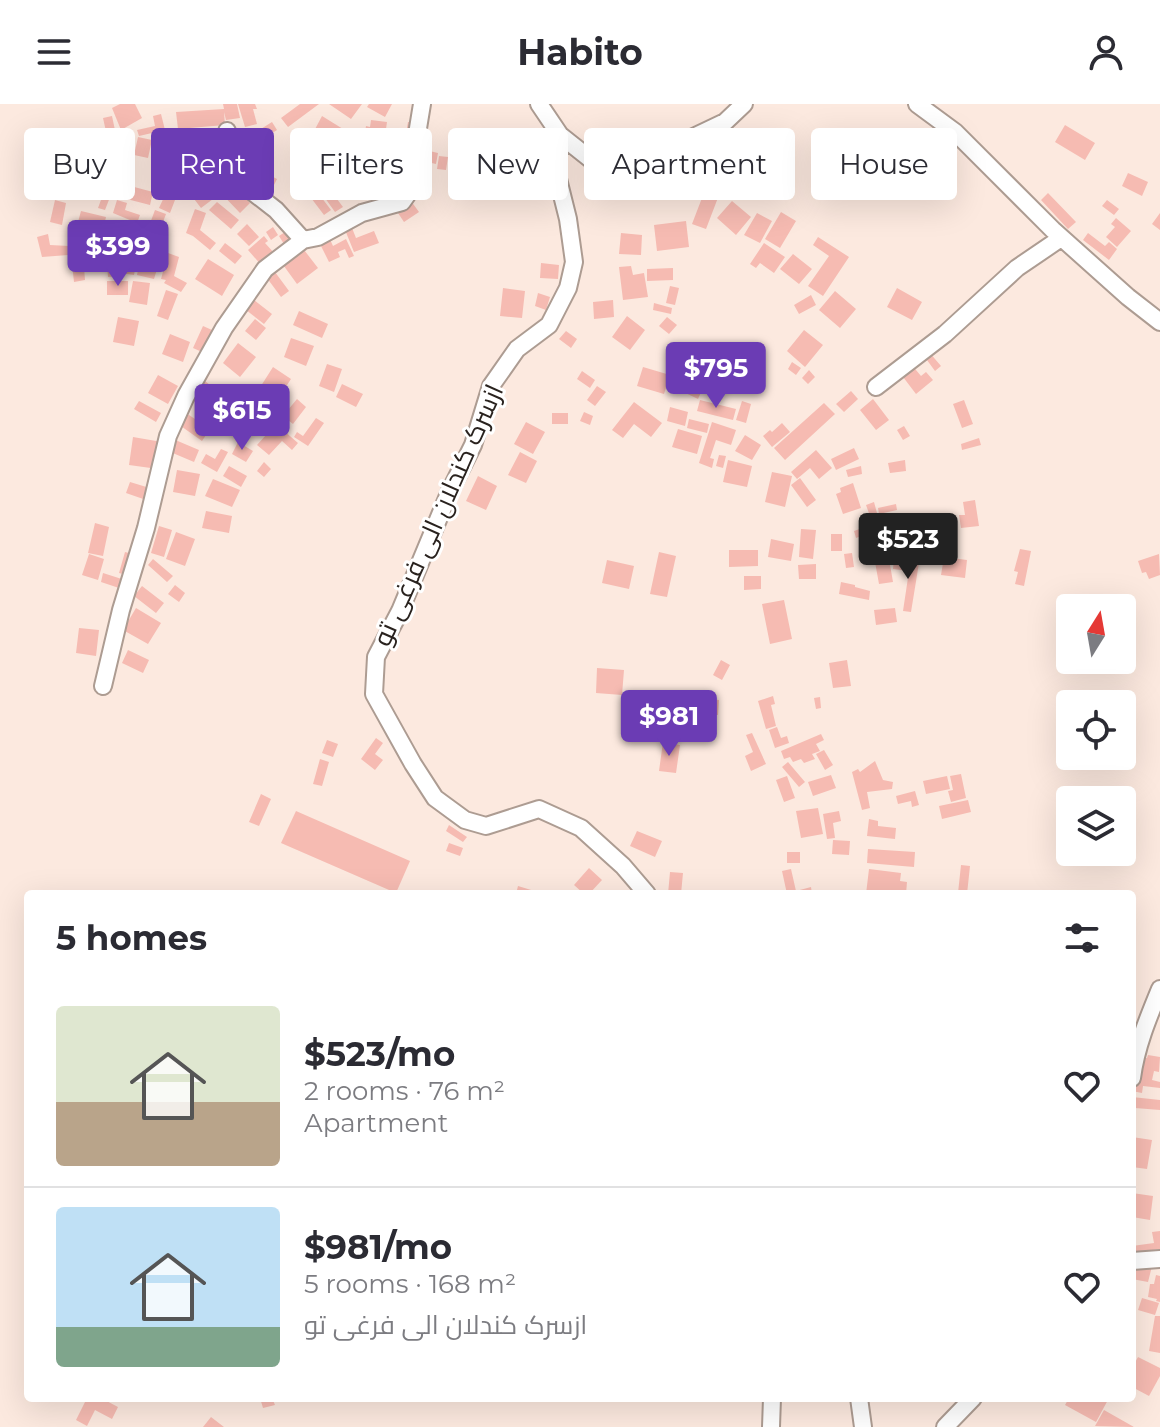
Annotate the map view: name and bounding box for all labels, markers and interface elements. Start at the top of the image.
icon: menu [32,30,76,74]
text: Habito [517,30,643,74]
icon: person [1084,30,1128,74]
chip: Buy [24,128,135,200]
chip: Rent [151,128,274,200]
chip: Filters [290,128,432,200]
chip: New [448,128,568,200]
chip: Apartment [584,128,795,200]
chip: House [811,128,957,200]
pin: $399 [71,220,165,288]
text: $399 [85,230,151,262]
pin: $795 [669,342,763,410]
text: $795 [684,352,748,384]
street label: ازسرک کندلان الی فرغی تو [366,379,510,651]
pin: $615 [195,384,289,452]
text: $615 [213,394,271,426]
pin: $523 [861,513,955,581]
text: $523 [877,523,939,555]
north arrow [1056,594,1136,674]
map controls [1056,594,1136,866]
pin: $981 [622,690,716,758]
button: locate [1056,690,1136,770]
text: $981 [639,700,699,732]
button: layers [1056,786,1136,866]
icon: filters [1060,916,1104,960]
text: 5 homes [56,917,207,959]
text: $523/mo [304,1033,455,1075]
icon: home [120,1038,216,1134]
icon: heart [1060,1064,1104,1108]
text: 2 rooms · 76 m² [304,1075,505,1107]
text: Apartment [304,1107,448,1139]
text: $981/mo [304,1226,452,1268]
icon: home [120,1239,216,1335]
icon: heart [1060,1265,1104,1309]
text: 5 rooms · 168 m² [304,1268,516,1300]
text: ازسرک کندلان الی فرغی تو [304,1309,587,1341]

